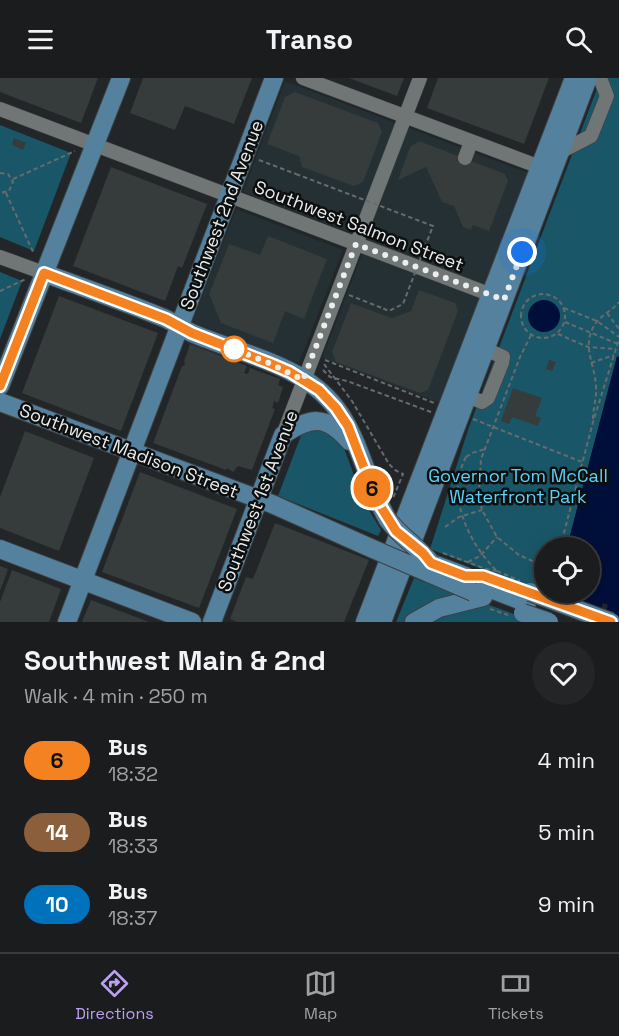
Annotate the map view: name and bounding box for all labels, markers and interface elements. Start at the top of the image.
text: Transo [266,22,353,57]
icon: menu [24,23,57,56]
icon: search [562,23,595,56]
street label: Southwest 2nd Avenue [175,117,268,313]
street label: Southwest Salmon Street [251,175,467,276]
your location [507,237,537,267]
unlabelled marker [221,336,247,362]
street label: Southwest Madison Street [17,398,242,503]
street label: Southwest 1st Avenue [212,407,303,595]
park label: Governor Tom McCall Waterfront Park [428,464,608,508]
line badge: 6 [352,468,392,508]
text: 6 [366,475,378,502]
map controls [534,537,600,603]
button: locate [534,537,600,603]
text: Southwest Main & 2nd [24,642,326,678]
button: heart [532,642,595,705]
text: Walk · 4 min · 250 m [24,683,208,709]
text: Bus [108,733,148,761]
text: 4 min [538,746,595,774]
text: 6 [51,747,63,774]
text: 18:32 [108,761,158,787]
text: Bus [108,805,148,833]
text: 5 min [538,818,595,846]
text: 14 [46,819,68,846]
text: 18:33 [108,833,158,859]
text: Bus [108,877,148,905]
text: 9 min [538,890,595,918]
text: 10 [45,891,69,918]
text: 18:37 [108,905,157,931]
tab: Directions [75,967,154,1024]
tab: Map [304,967,337,1024]
tab: Tickets [488,967,544,1024]

